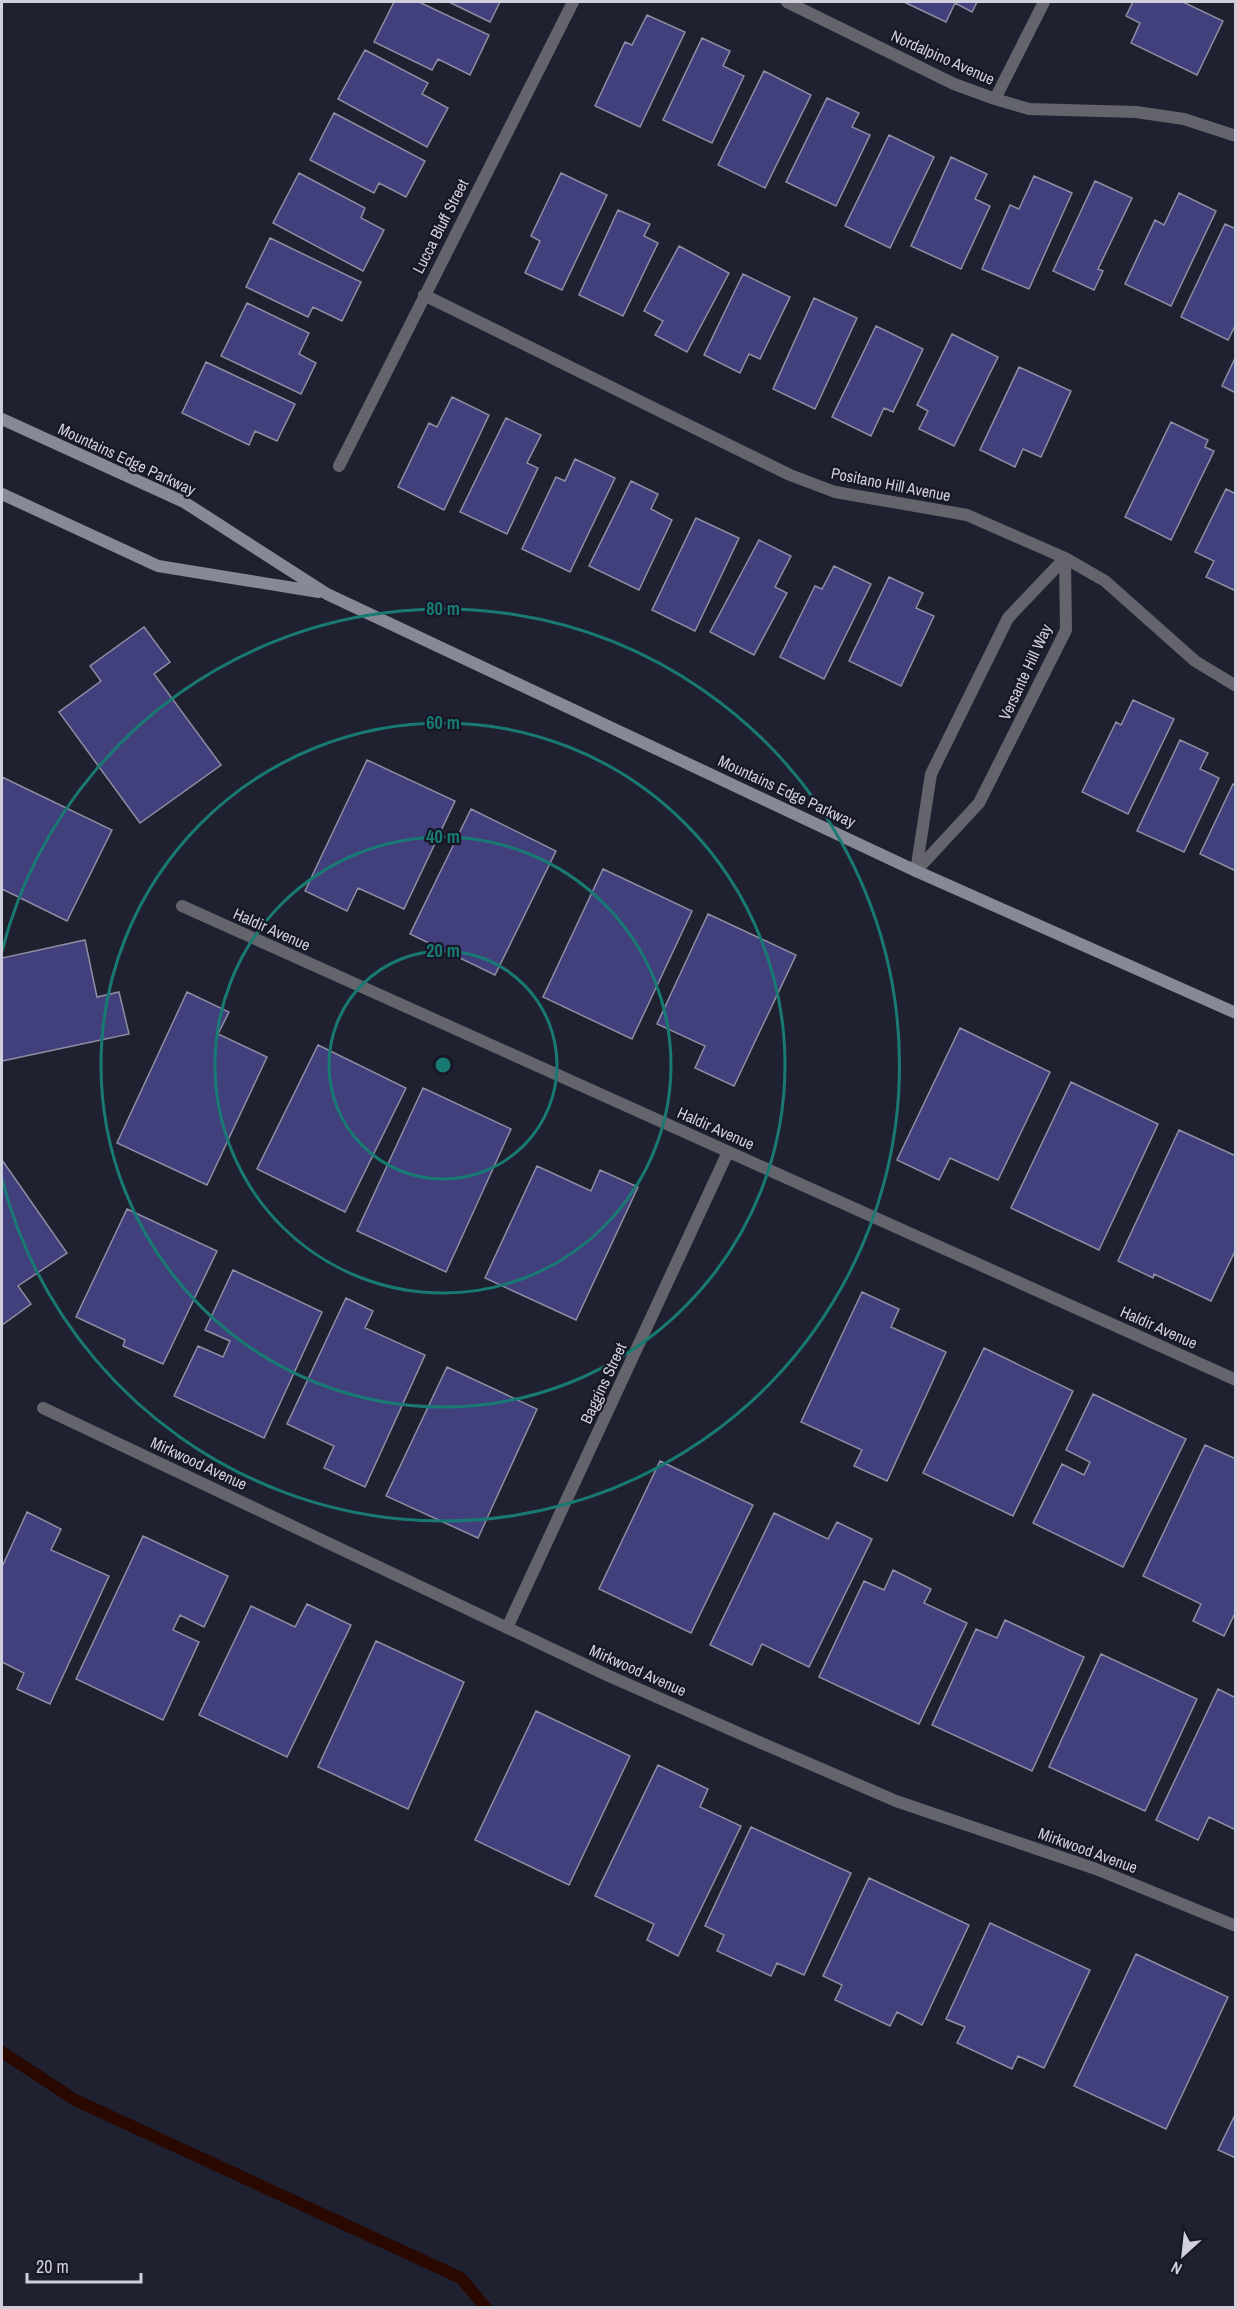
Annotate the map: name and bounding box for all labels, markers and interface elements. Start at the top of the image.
street label: Nordalpino Avenue [888,24,998,90]
street label: Lucca Bluff Street [407,175,473,277]
street label: Mountains Edge Parkway [55,417,200,501]
street label: Positano Hill Avenue [829,462,953,506]
text: 80 m [426,596,460,621]
street label: Versante Hill Way [993,620,1057,724]
text: 60 m [426,710,460,735]
street label: Mountains Edge Parkway [715,749,860,833]
text: 40 m [426,824,460,849]
street label: Haldir Avenue [230,902,314,956]
text: 20 m [426,938,460,963]
centre of rings [433,1055,453,1075]
street label: Haldir Avenue [674,1101,758,1155]
street label: Haldir Avenue [1117,1300,1201,1354]
street label: Baggins Street [575,1339,631,1427]
street label: Mirkwood Avenue [147,1431,251,1495]
street label: Mirkwood Avenue [586,1639,690,1701]
street label: Mirkwood Avenue [1035,1822,1141,1878]
north arrow [1153,2225,1213,2285]
scale bar [27,2246,141,2284]
text: 20 m [36,2254,69,2279]
text: N [1167,2256,1185,2280]

